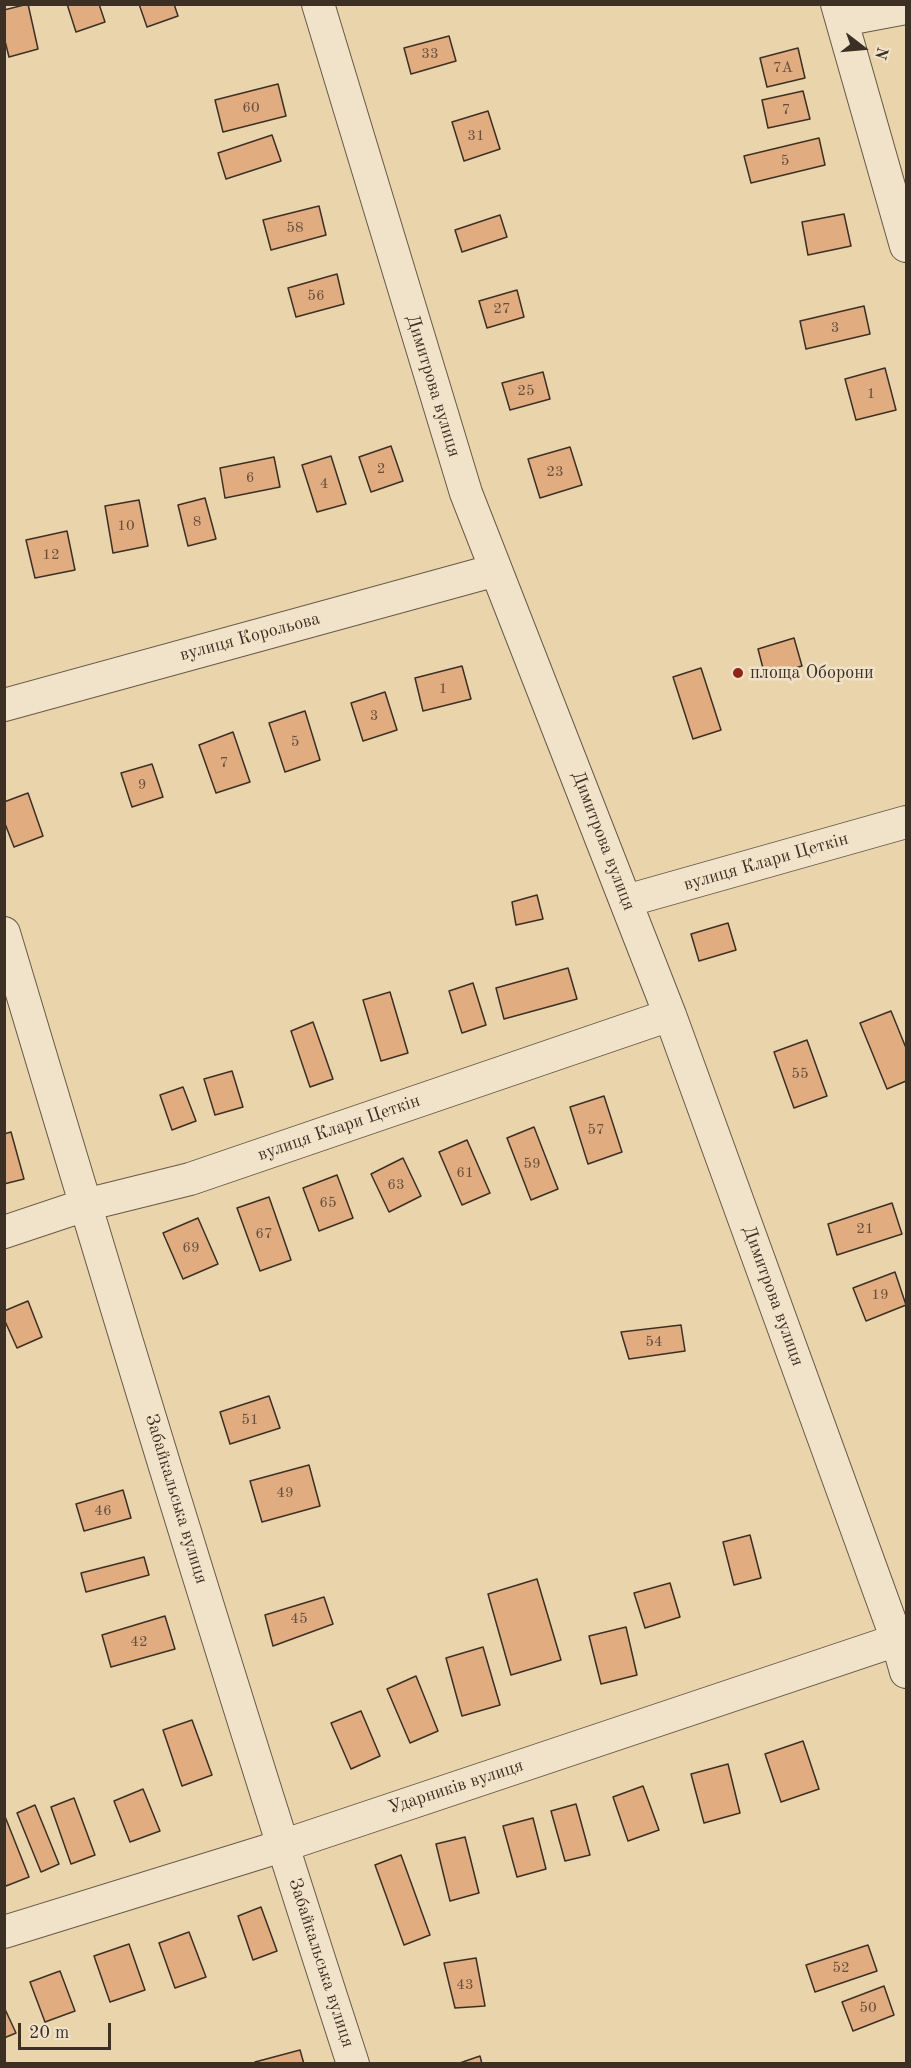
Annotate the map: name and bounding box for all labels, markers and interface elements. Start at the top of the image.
north arrow [833,18,893,78]
house number: 33 [421,45,439,63]
text: N [871,45,890,61]
house number: 7А [773,59,793,77]
house number: 60 [242,99,260,117]
house number: 7 [782,101,790,119]
house number: 31 [467,127,485,145]
house number: 5 [781,152,789,170]
house number: 58 [286,219,304,237]
house number: 56 [307,287,325,305]
house number: 27 [493,300,511,318]
street label: Димитрова вулиця [401,312,465,460]
house number: 3 [831,319,839,337]
house number: 25 [517,382,535,400]
house number: 1 [867,385,875,403]
house number: 2 [377,460,385,478]
house number: 23 [546,463,564,481]
house number: 6 [246,469,254,487]
house number: 4 [320,475,328,493]
house number: 8 [193,513,201,531]
house number: 10 [117,517,135,535]
house number: 12 [42,546,60,564]
street label: вулиця Корольова [177,608,323,666]
place label: площа Оборони [750,662,874,684]
marker: площа Оборони [731,666,745,680]
house number: 1 [439,680,447,698]
house number: 3 [370,707,378,725]
house number: 5 [291,733,299,751]
house number: 7 [220,754,228,772]
street label: Димитрова вулиця [566,768,640,914]
house number: 9 [138,776,146,794]
street label: вулиця Клари Цеткін [681,828,851,896]
house number: 55 [791,1065,809,1083]
street label: вулиця Клари Цеткін [255,1090,423,1166]
house number: 57 [587,1121,605,1139]
house number: 59 [523,1155,541,1173]
house number: 61 [456,1164,474,1182]
house number: 63 [387,1176,405,1194]
house number: 65 [319,1194,337,1212]
house number: 21 [856,1220,874,1238]
street label: Димитрова вулиця [738,1223,808,1369]
house number: 67 [255,1225,273,1243]
house number: 69 [182,1239,200,1257]
house number: 19 [871,1286,889,1304]
house number: 54 [645,1333,663,1351]
street label: Забайкальська вулиця [140,1411,212,1587]
house number: 51 [241,1411,259,1429]
house number: 49 [276,1484,294,1502]
house number: 46 [94,1502,112,1520]
house number: 45 [290,1610,308,1628]
house number: 42 [130,1633,148,1651]
street label: Ударників вулиця [386,1755,526,1819]
street label: Забайкальська вулиця [283,1876,359,2050]
house number: 52 [832,1959,850,1977]
house number: 43 [456,1976,474,1994]
house number: 50 [859,1999,877,2017]
scale bar [21,2011,114,2049]
text: 20 m [29,2024,69,2042]

